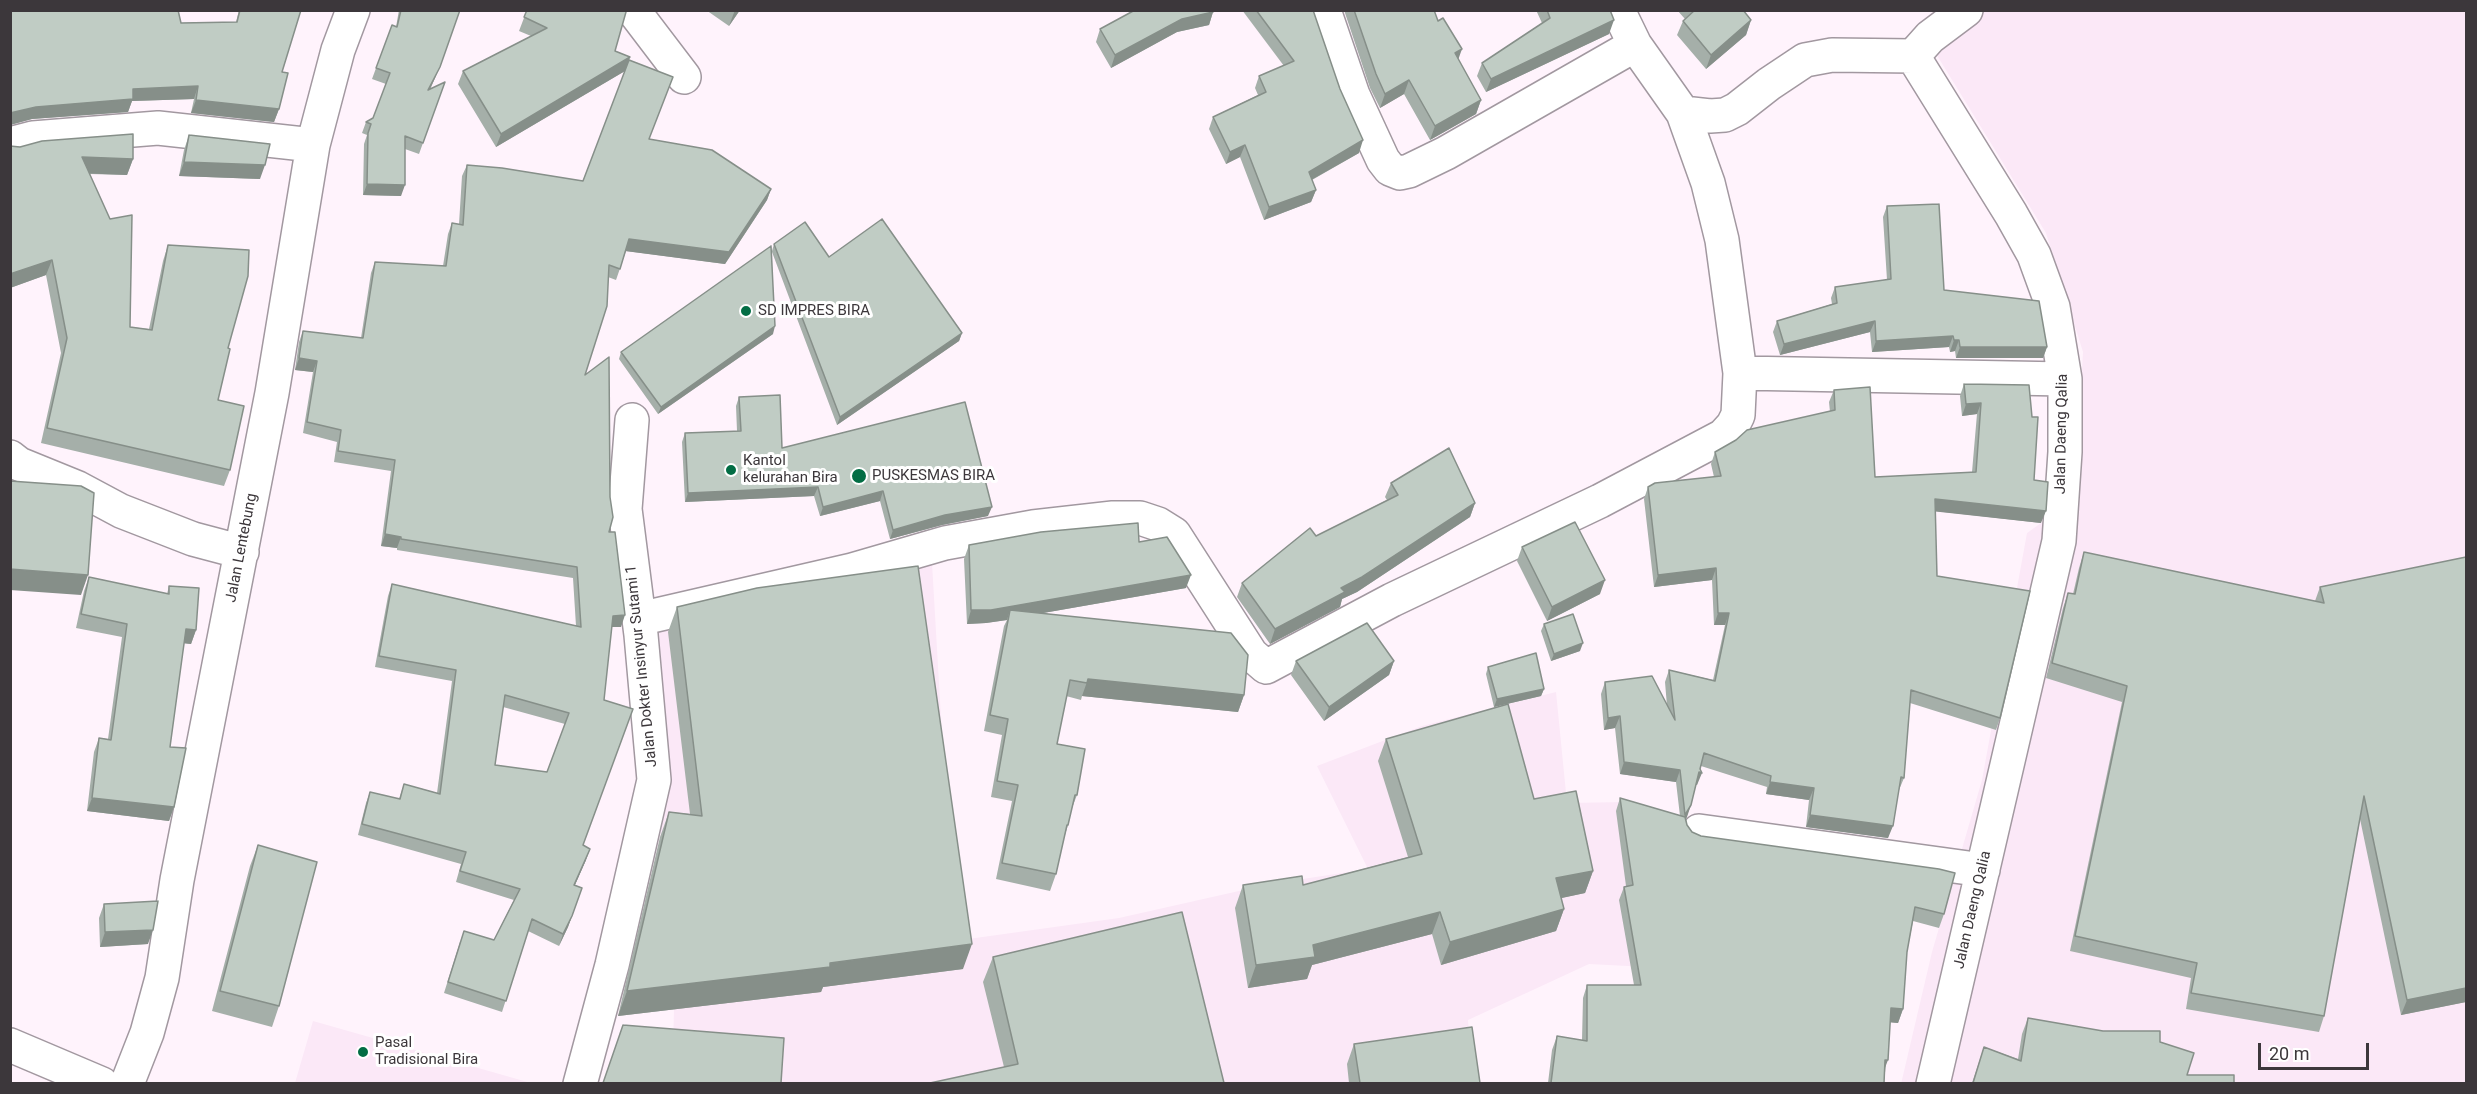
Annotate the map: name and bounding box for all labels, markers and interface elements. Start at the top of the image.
place label: SD IMPRES BIRA [758,302,870,320]
marker: SD IMPRES BIRA [739,304,753,318]
street label: Jalan Daeng Qalia [2052,374,2072,494]
place label: Kantol kelurahan Bira [743,452,838,487]
marker: Kantol kelurahan Bira [724,463,738,477]
marker: PUSKESMAS BIRA [850,467,868,485]
place label: PUSKESMAS BIRA [872,467,995,485]
street label: Jalan Lentebung [223,492,261,604]
street label: Jalan Dokter Insinyur Sutami 1 [622,564,662,768]
street label: Jalan Daeng Qalia [1951,849,1995,971]
scale bar [2261,1031,2372,1069]
place label: Pasal Tradisional Bira [375,1034,478,1069]
text: 20 m [2269,1043,2309,1064]
marker: Pasal Tradisional Bira [356,1045,370,1059]

